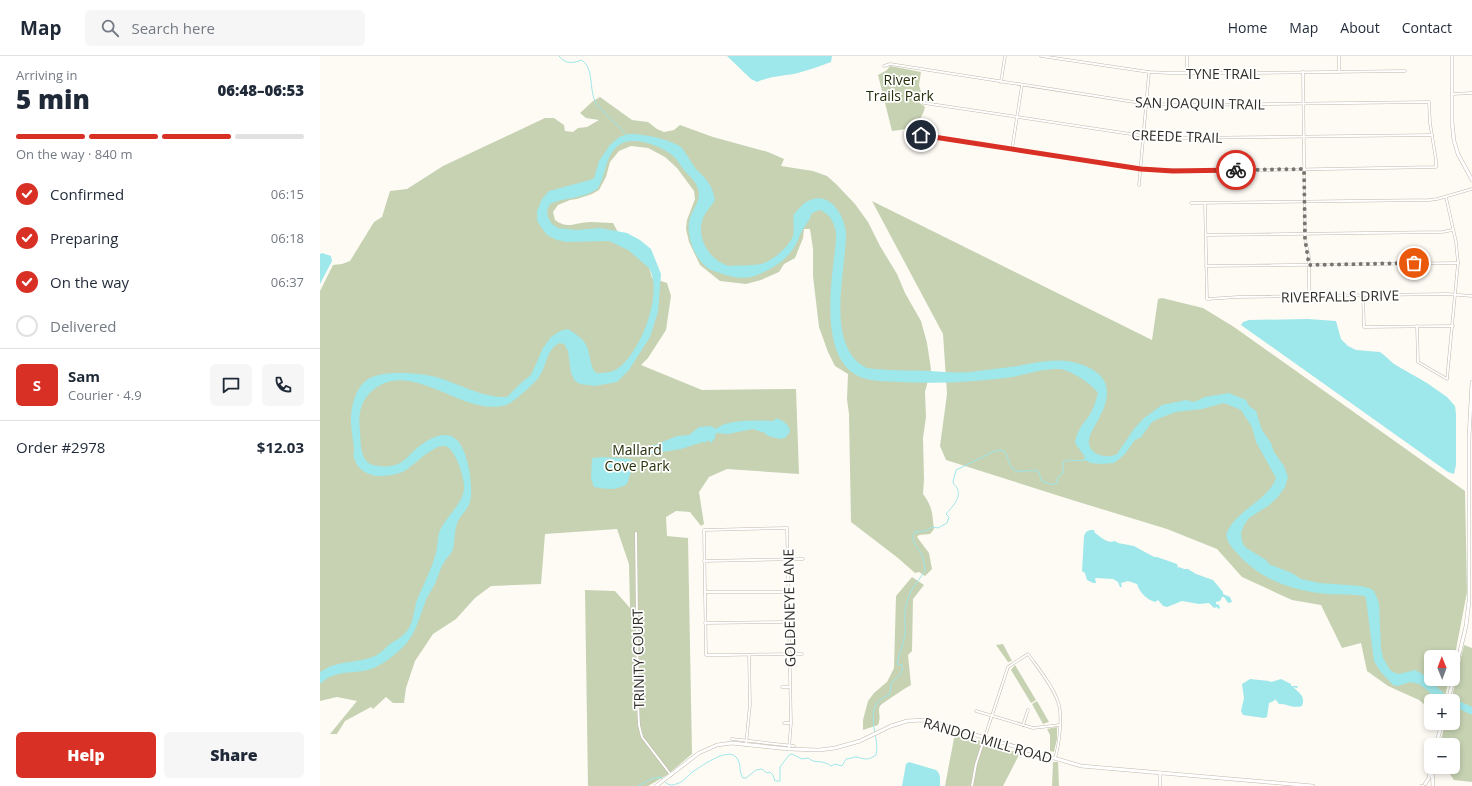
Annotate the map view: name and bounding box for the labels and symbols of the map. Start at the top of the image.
street label: TYNE TRAIL [1186,64,1260,83]
park label: River Trails Park [866,70,935,105]
street label: SAN JOAQUIN TRAIL [1135,92,1265,114]
pin [904,118,938,152]
street label: CREEDE TRAIL [1131,125,1223,147]
courier [1216,150,1256,190]
pin [1397,246,1431,280]
street label: RIVERFALLS DRIVE [1281,285,1399,307]
park label: Mallard Cove Park [604,440,670,475]
street label: GOLDENEYE LANE [778,549,800,667]
street label: TRINITY COURT [628,608,648,709]
north arrow [1424,650,1460,686]
street label: RANDOL MILL ROAD [921,712,1055,768]

